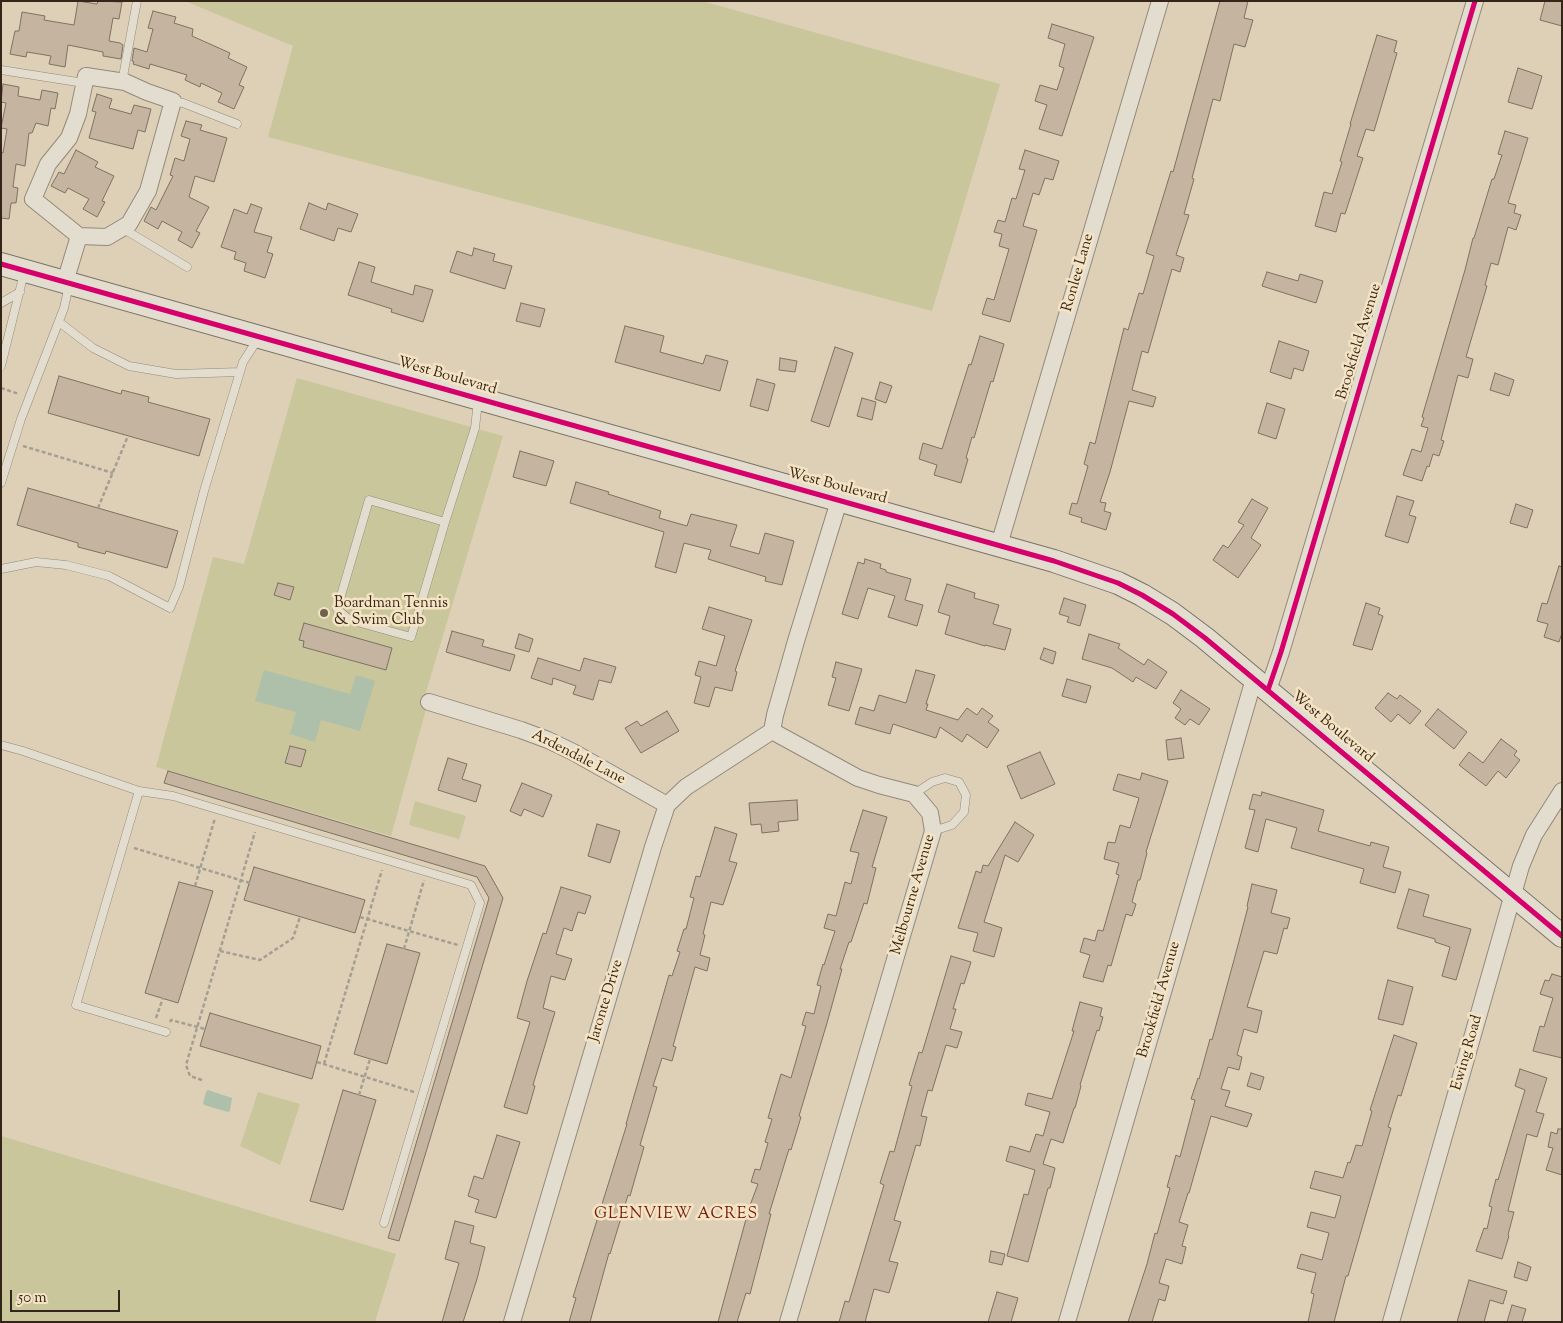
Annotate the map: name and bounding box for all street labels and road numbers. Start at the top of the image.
street label: Ronlee Lane [1059,232,1099,314]
street label: Brookfield Avenue [1334,282,1386,402]
street label: West Boulevard [395,354,499,400]
street label: West Boulevard [785,465,889,509]
street label: West Boulevard [1287,688,1377,768]
street label: Ardendale Lane [528,727,628,789]
street label: Melbourne Avenue [888,833,940,957]
street label: Brookfield Avenue [1135,940,1185,1060]
street label: Jaronte Drive [586,958,628,1044]
street label: Ewing Road [1449,1013,1487,1093]

